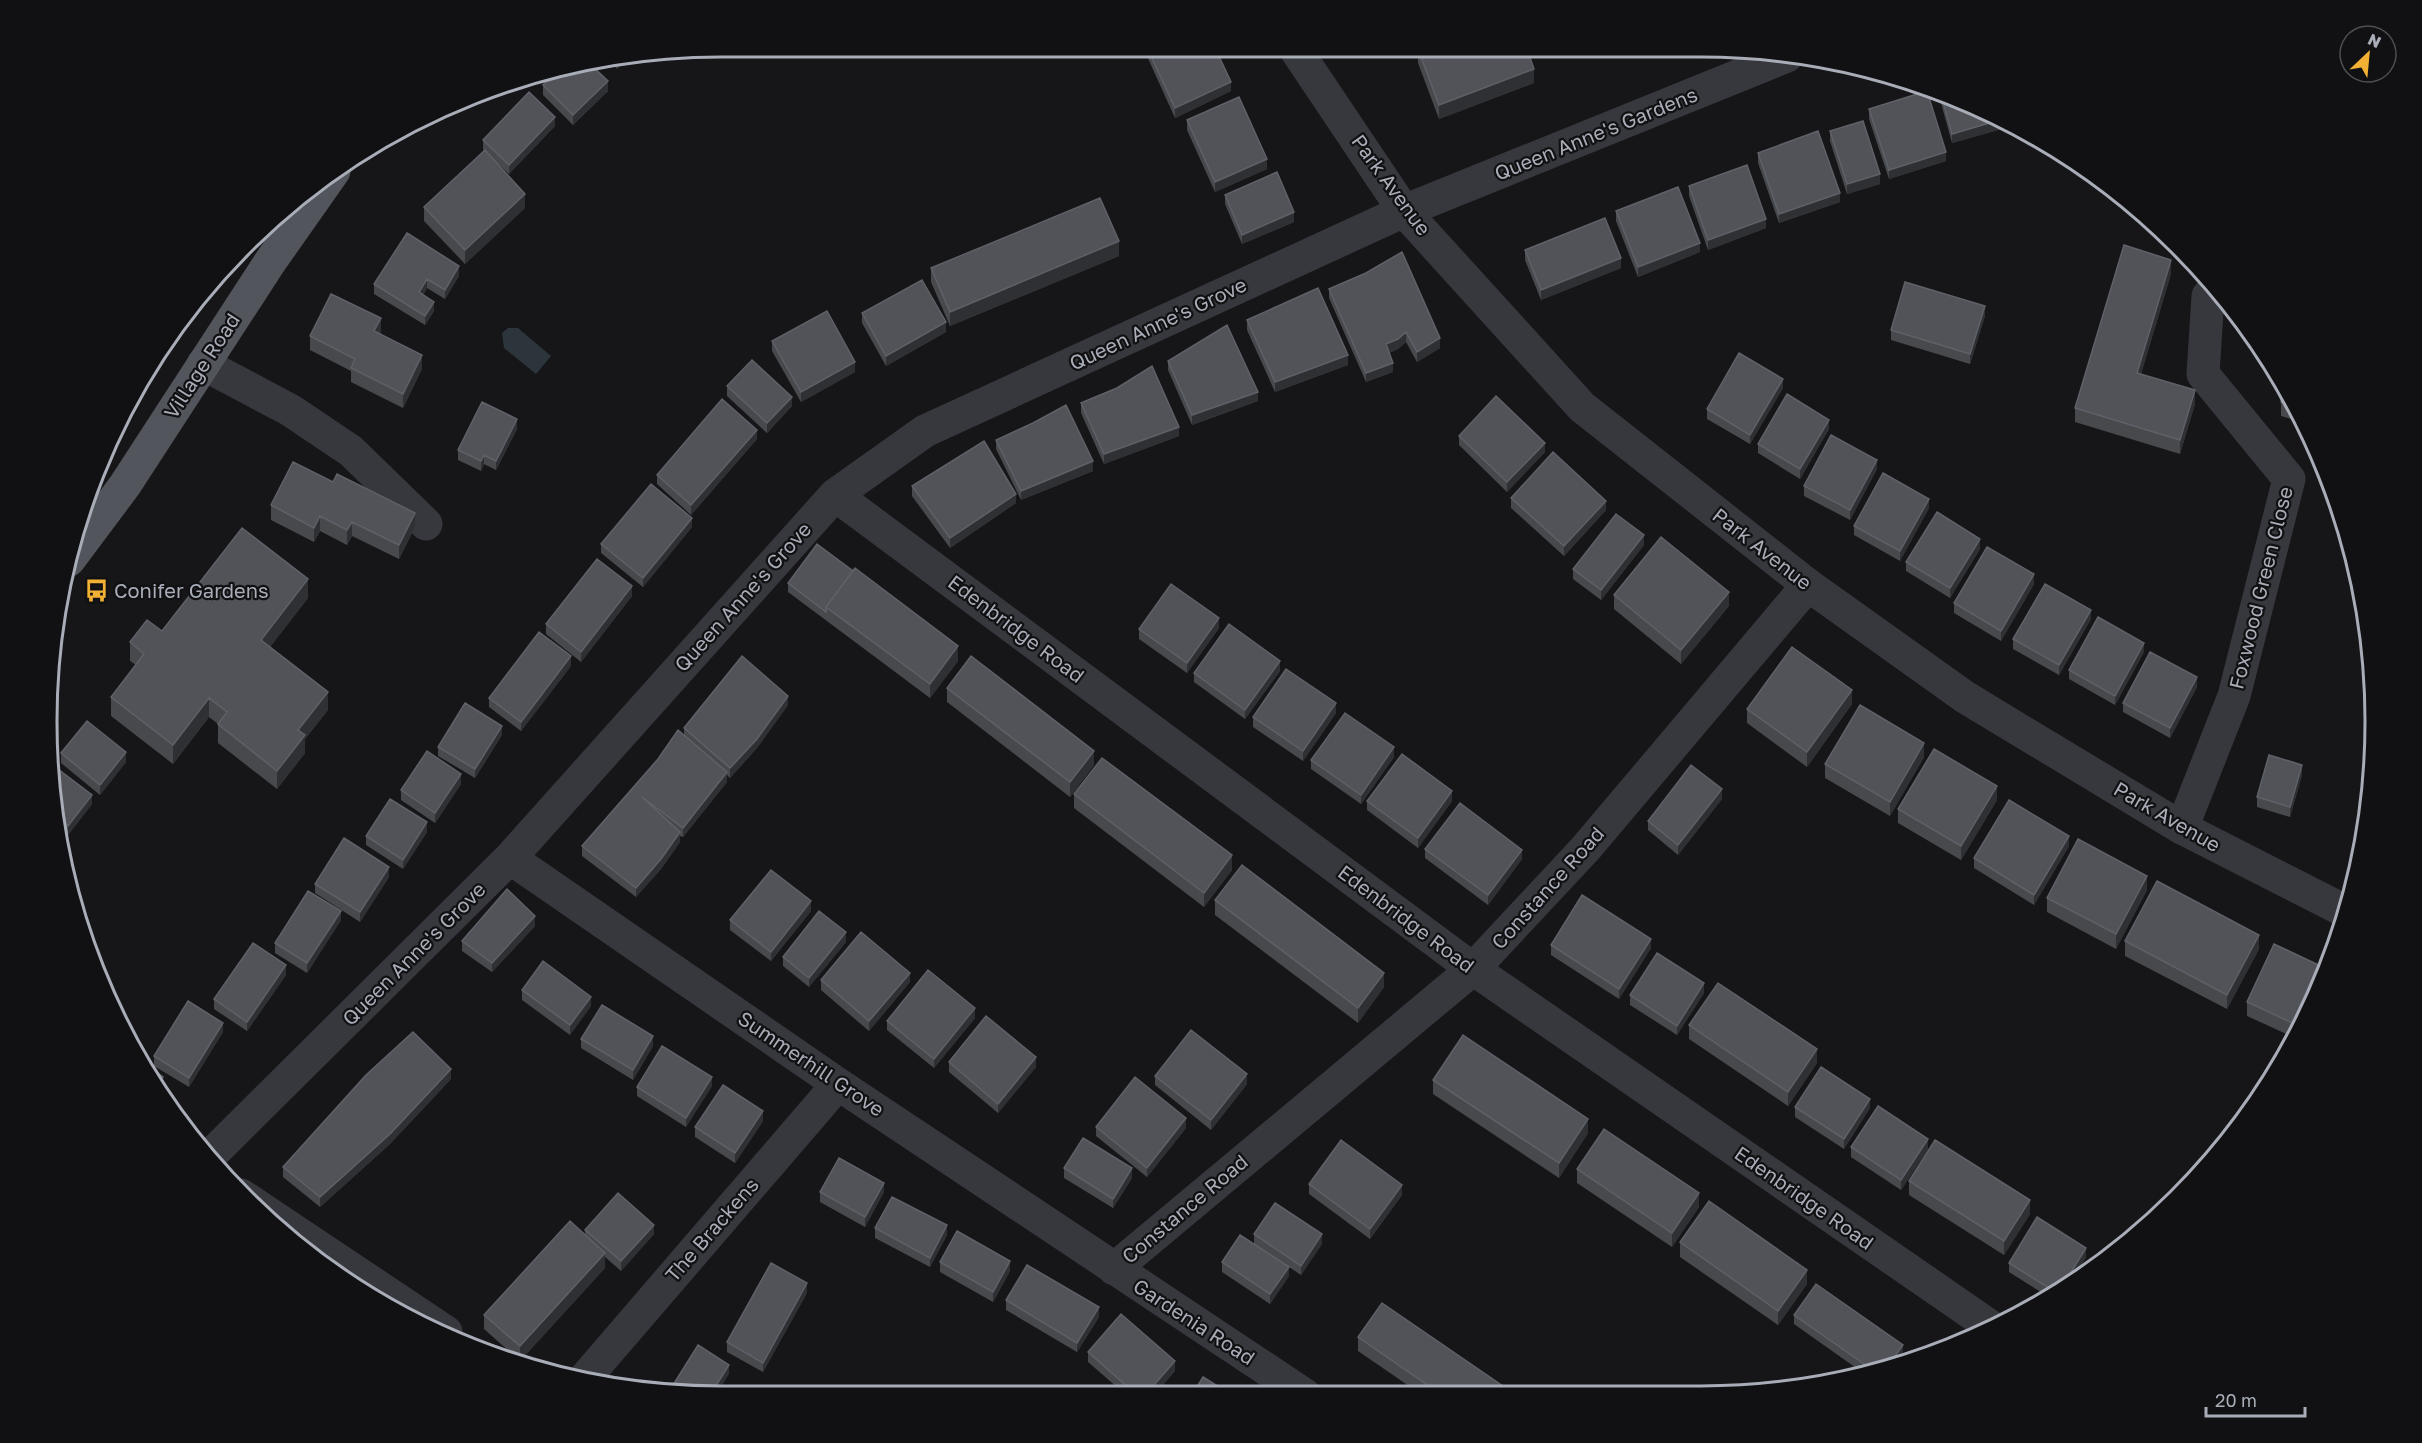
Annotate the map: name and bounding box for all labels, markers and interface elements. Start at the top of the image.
north arrow [2338,24,2398,84]
text: N [2365,29,2384,52]
street label: Queen Anne's Gardens [1491,81,1701,185]
street label: Park Avenue [1347,129,1436,240]
street label: Queen Anne's Grove [1065,272,1250,375]
street label: Village Road [158,308,244,423]
street label: Foxwood Green Close [2223,484,2297,692]
street label: Park Avenue [1708,502,1817,594]
street label: Queen Anne's Grove [669,517,816,676]
street label: Edenbridge Road [944,569,1089,687]
bus stop icon: Conifer Gardens [83,578,109,604]
place label: Conifer Gardens [114,578,269,602]
street label: Park Avenue [2110,776,2225,856]
street label: Constance Road [1486,821,1609,954]
street label: Edenbridge Road [1334,859,1479,977]
street label: Queen Anne's Grove [337,877,490,1030]
street label: Summerhill Grove [734,1005,889,1121]
street label: Edenbridge Road [1731,1140,1879,1254]
street label: Constance Road [1117,1149,1252,1268]
street label: The Brackens [660,1172,763,1286]
street label: Gardenia Road [1129,1273,1260,1369]
scale bar [2206,1380,2305,1418]
text: 20 m [2215,1389,2257,1411]

